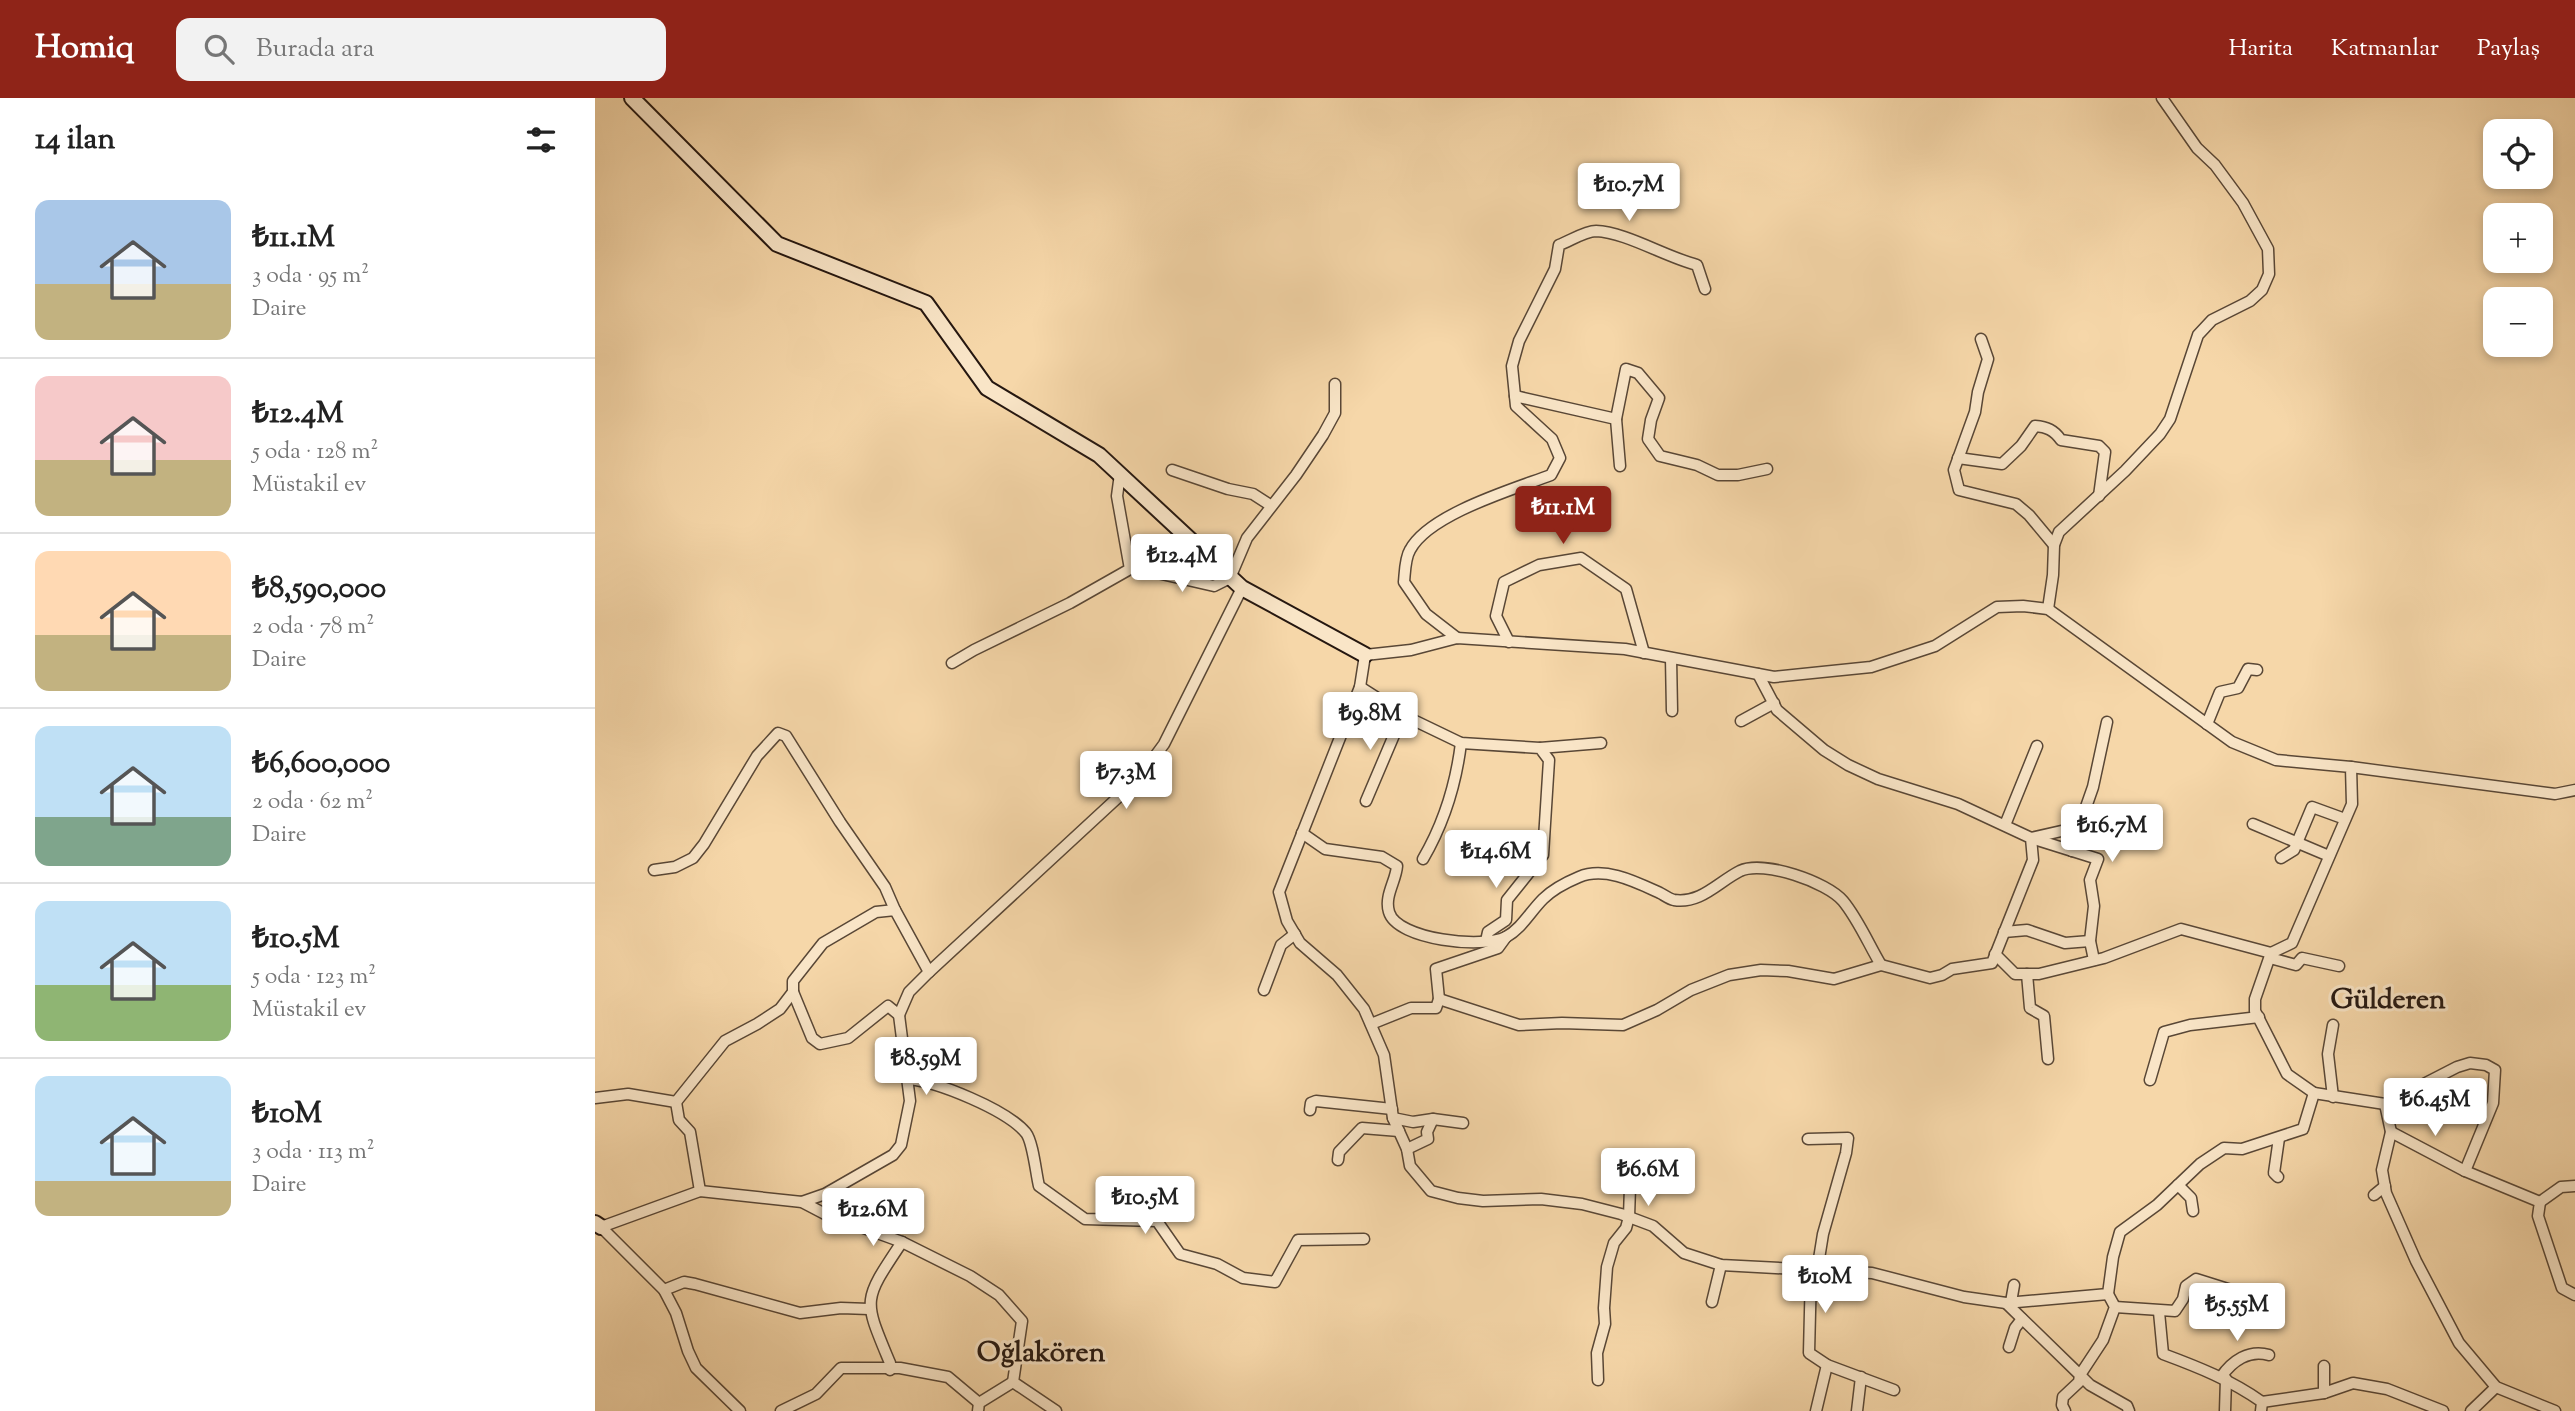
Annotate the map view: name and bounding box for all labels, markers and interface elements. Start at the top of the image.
search box [176,18,666,81]
text: Homiq [35,25,134,73]
icon: search [200,30,238,68]
text: Burada ara [256,31,374,68]
text: Harita [2228,32,2293,66]
text: Katmanlar [2331,32,2439,66]
text: Paylaş [2477,32,2540,66]
text: 14 ilan [35,119,115,162]
map controls [2483,119,2553,357]
button: locate [2483,119,2553,189]
icon: filters [522,121,560,159]
pin: ₺10.7M [1572,164,1686,223]
text: ₺10.7M [1594,169,1664,202]
button: + [2483,203,2553,273]
text: ₺11.1M [252,217,335,260]
icon: home [91,228,175,312]
text: 3 oda · 95 m² [252,260,369,293]
button: − [2483,287,2553,357]
text: Daire [252,293,307,326]
text: ₺12.4M [252,393,344,436]
icon: home [91,404,175,488]
text: 5 oda · 128 m² [252,436,378,469]
text: Müstakil ev [252,469,366,502]
pin: ₺11.1M [1506,486,1620,546]
text: ₺11.1M [1531,492,1595,525]
pin: ₺12.4M [1125,534,1239,594]
text: ₺12.4M [1147,540,1217,573]
text: ₺8,590,000 [252,568,386,611]
icon: home [91,579,175,663]
text: 2 oda · 78 m² [252,611,374,644]
text: Daire [252,644,307,677]
pin: ₺9.8M [1321,692,1419,752]
text: ₺9.8M [1339,698,1401,731]
text: ₺6,600,000 [252,743,390,786]
pin: ₺7.3M [1077,752,1175,811]
icon: home [91,754,175,838]
text: ₺7.3M [1096,757,1156,790]
text: 2 oda · 62 m² [252,786,373,819]
pin: ₺16.7M [2055,804,2169,864]
text: ₺16.7M [2077,810,2147,843]
text: Daire [252,819,307,852]
pin: ₺14.6M [1439,830,1553,890]
text: ₺14.6M [1461,836,1531,869]
text: ₺10.5M [252,918,340,961]
icon: home [91,929,175,1013]
text: 5 oda · 123 m² [252,961,376,994]
district label: Gülderen [2330,981,2446,1021]
text: Müstakil ev [252,994,366,1027]
pin: ₺8.59M [869,1038,983,1097]
text: ₺8.59M [891,1043,961,1076]
pin: ₺6.45M [2378,1079,2492,1138]
text: ₺6.45M [2400,1084,2470,1117]
text: ₺10M [252,1093,322,1136]
icon: home [91,1104,175,1188]
text: 3 oda · 113 m² [252,1136,375,1169]
pin: ₺6.6M [1599,1148,1697,1208]
text: ₺6.6M [1617,1154,1679,1187]
text: Daire [252,1169,307,1202]
pin: ₺10.5M [1088,1176,1202,1236]
text: ₺10.5M [1111,1182,1179,1215]
pin: ₺12.6M [816,1188,930,1248]
text: ₺12.6M [838,1194,908,1227]
pin: ₺10M [1784,1256,1866,1315]
text: ₺10M [1798,1261,1852,1294]
pin: ₺5.55M [2180,1284,2294,1343]
text: ₺5.55M [2205,1289,2269,1322]
district label: Oğlakören [977,1334,1106,1374]

